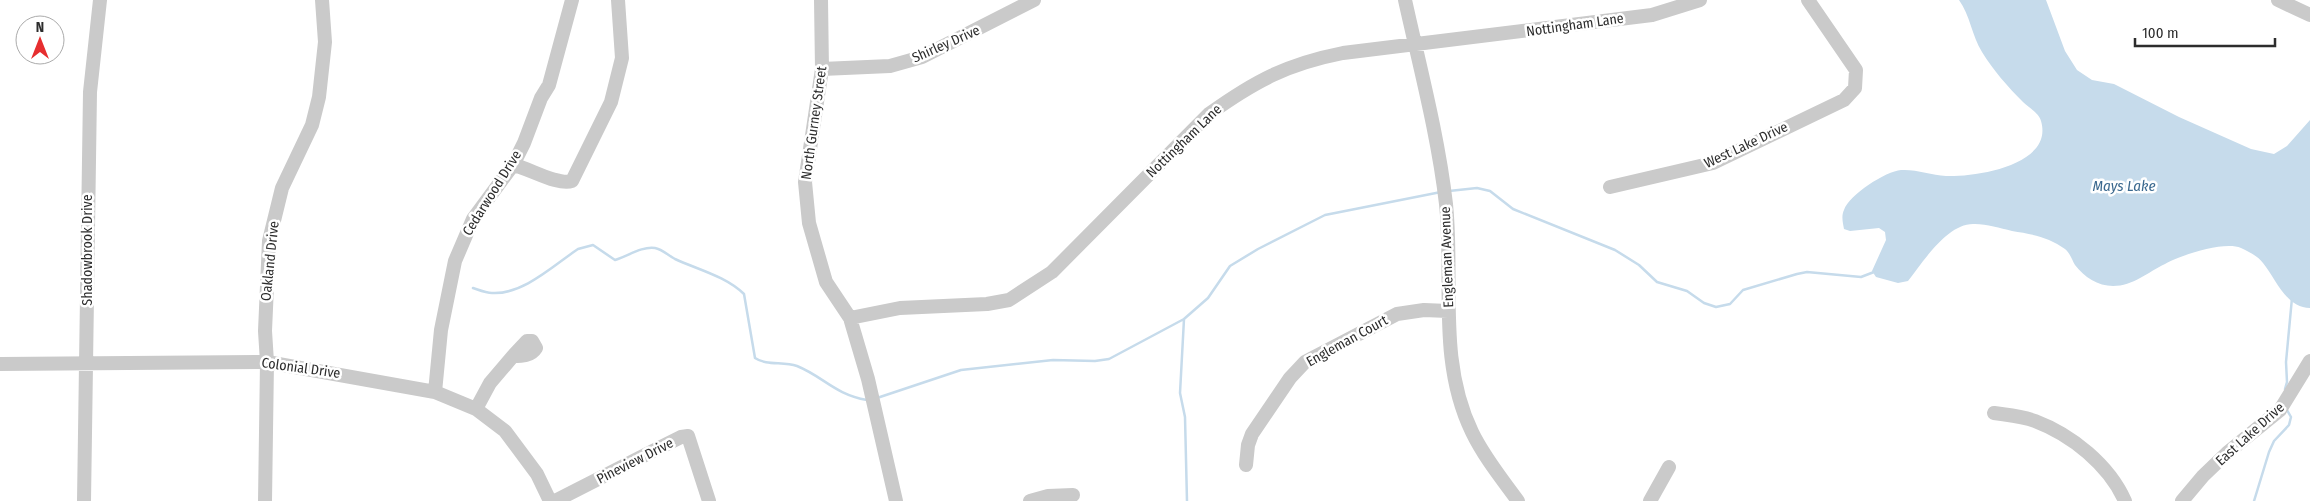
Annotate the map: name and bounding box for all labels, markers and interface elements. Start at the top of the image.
street label: Nottingham Lane [1525,10,1625,40]
north arrow [15,15,65,65]
scale bar [2135,15,2275,47]
text: N [36,19,44,36]
street label: Shirley Drive [909,21,983,66]
text: 100 m [2142,24,2179,42]
street label: North Gurney Street [798,65,830,181]
street label: Nottingham Lane [1143,101,1225,181]
street label: West Lake Drive [1701,118,1791,172]
street label: Cedarwood Drive [459,147,525,239]
water label: Mays Lake [2092,177,2156,195]
street label: Shadowbrook Drive [79,194,96,306]
street label: Engleman Avenue [1437,206,1457,308]
street label: Oakland Drive [257,220,283,302]
street label: Engleman Court [1303,311,1391,370]
street label: Colonial Drive [260,354,342,382]
street label: East Lake Drive [2212,399,2288,469]
street label: Pineview Drive [594,434,676,488]

